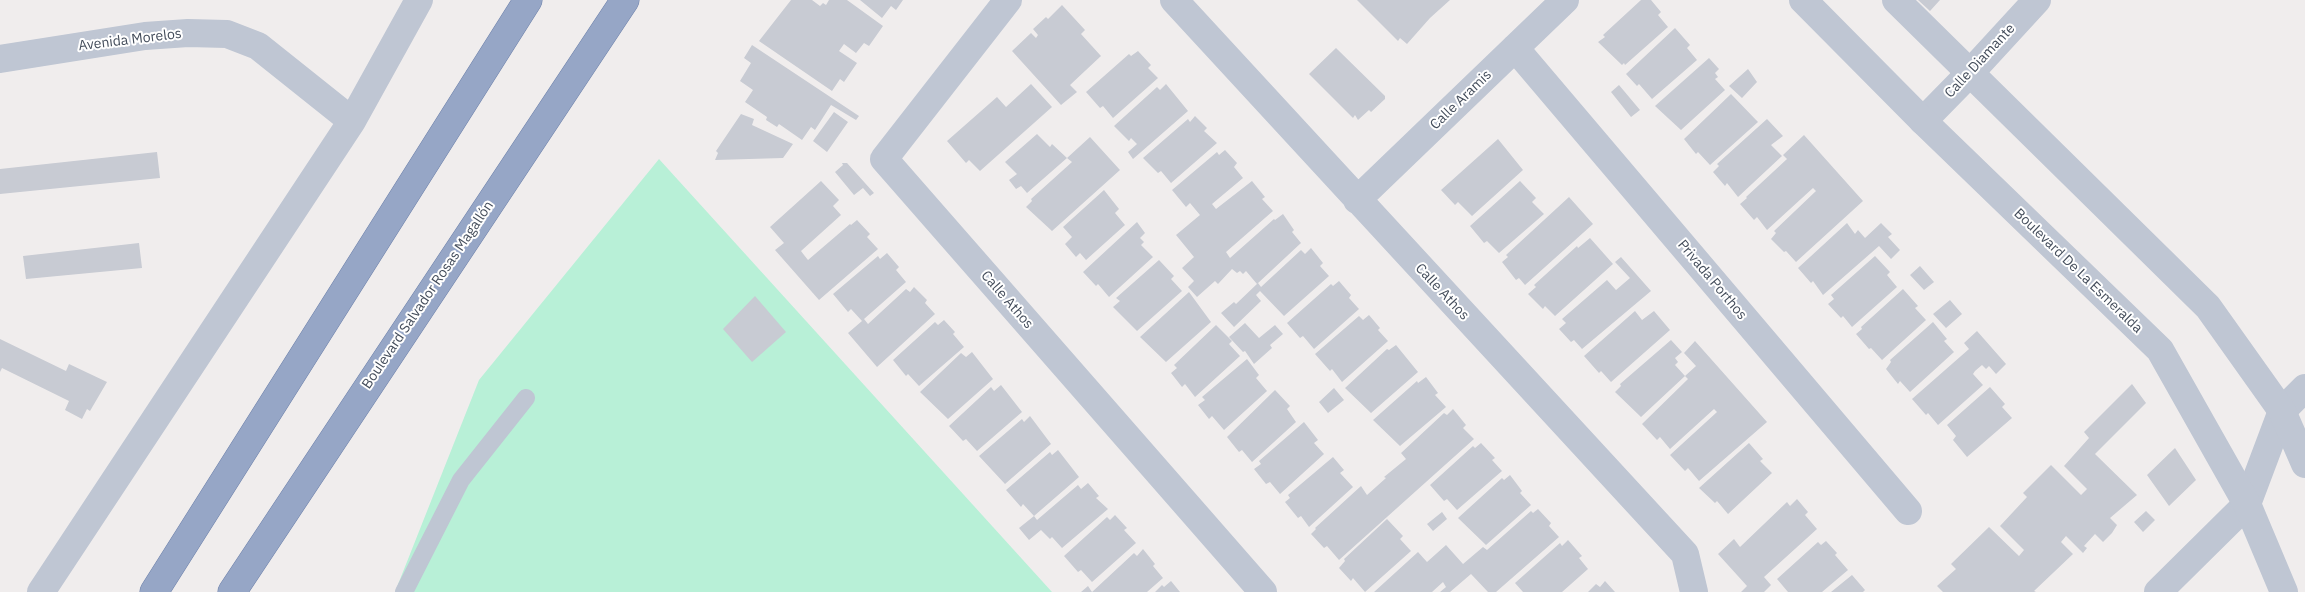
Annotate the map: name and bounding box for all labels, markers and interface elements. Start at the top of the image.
street label: Calle Diamante [1941,20,2019,102]
street label: Avenida Morelos [77,25,183,55]
street label: Calle Aramis [1427,67,1495,133]
street label: Boulevard Salvador Rosas Magallón [359,198,497,392]
street label: Boulevard De La Esmeralda [2010,205,2146,337]
street label: Privada Porthos [1674,237,1750,323]
street label: Calle Athos [1412,260,1472,324]
street label: Calle Athos [977,268,1037,332]

